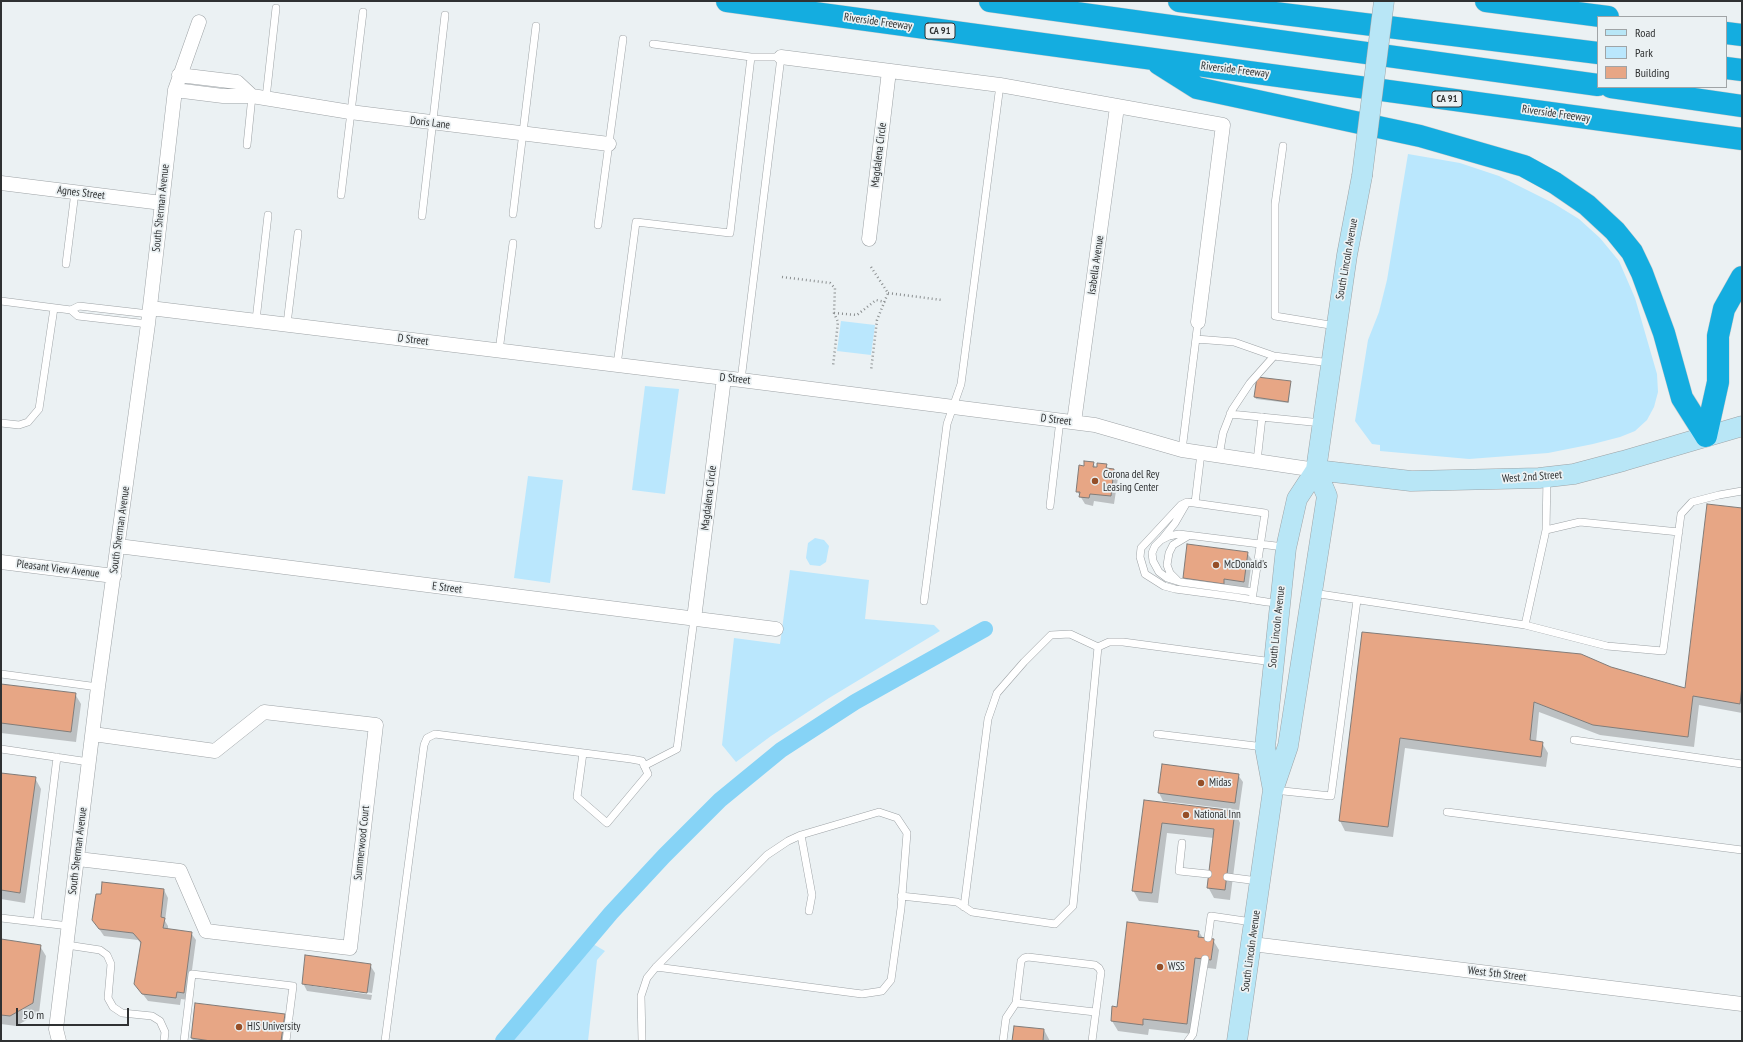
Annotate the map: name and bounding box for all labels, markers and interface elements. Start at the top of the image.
street label: Riverside Freeway [843,11,913,33]
legend [1597,16,1727,88]
road number: CA 91 [925,23,955,39]
text: Road [1635,25,1655,40]
text: Park [1635,45,1653,60]
street label: Riverside Freeway [1200,59,1270,81]
text: Building [1635,65,1670,80]
road number: CA 91 [1432,91,1462,107]
street label: Riverside Freeway [1521,103,1591,125]
street label: Doris Lane [409,114,451,132]
street label: Magdalena Circle [868,122,890,188]
street label: South Sherman Avenue [150,164,172,252]
street label: Agnes Street [56,184,106,202]
street label: South Lincoln Avenue [1333,217,1361,301]
street label: Isabella Avenue [1085,235,1107,295]
street label: D Street [397,332,429,348]
street label: D Street [719,371,751,387]
street label: D Street [1040,412,1072,428]
street label: Magdalena Circle [698,465,720,531]
place label: Corona del Rey Leasing Center [1103,468,1159,494]
street label: West 2nd Street [1501,468,1563,486]
marker: Corona del Rey Leasing Center [1090,476,1100,486]
street label: South Sherman Avenue [107,485,133,575]
street label: Pleasant View Avenue [16,557,100,581]
place label: McDonald's [1224,558,1267,572]
marker: McDonald's [1211,560,1221,570]
street label: E Street [431,580,463,596]
street label: South Lincoln Avenue [1266,585,1288,669]
place label: Midas [1209,776,1231,790]
marker: Midas [1196,778,1206,788]
street label: Summerwood Court [352,805,372,881]
street label: South Sherman Avenue [66,806,90,896]
place label: National Inn [1194,808,1241,822]
marker: National Inn [1181,810,1191,820]
street label: South Lincoln Avenue [1239,909,1263,993]
place label: WSS [1168,960,1185,974]
marker: WSS [1155,962,1165,972]
street label: West 5th Street [1467,964,1527,984]
scale bar [18,1000,131,1026]
text: 50 m [23,1007,44,1022]
place label: HIS University [247,1020,300,1034]
marker: HIS University [234,1022,244,1032]

